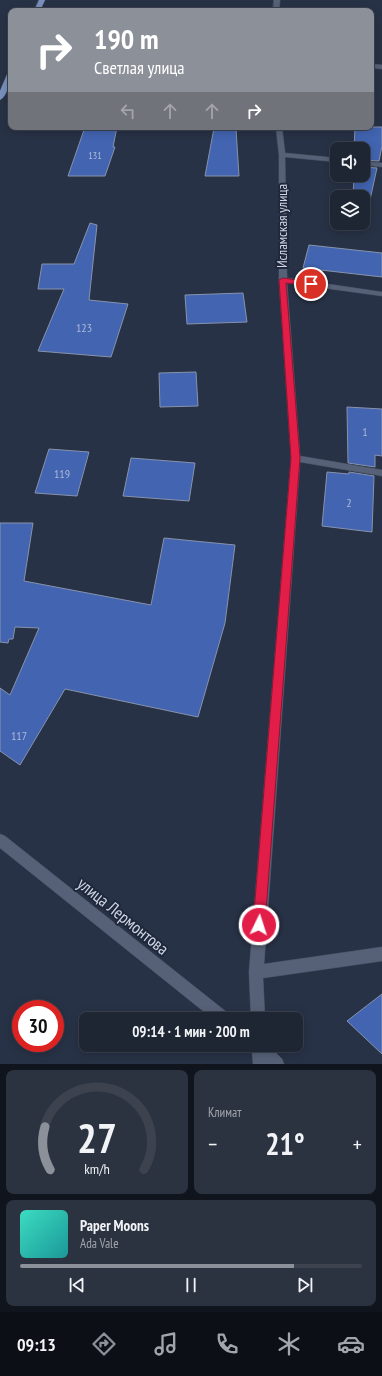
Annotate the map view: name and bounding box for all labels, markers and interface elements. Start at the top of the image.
text: 190 m [94,20,158,57]
icon: right [28,24,80,76]
text: Светлая улица [94,56,185,79]
icon: left [117,100,139,122]
icon: ahead [159,100,181,122]
icon: ahead [201,100,223,122]
icon: right [243,100,265,122]
map controls [330,142,370,230]
button: sound [330,142,370,182]
house number: 131 [88,149,102,162]
street label: Исламская улица [273,184,291,268]
button: layers [330,190,370,230]
pin [294,267,328,301]
icon: arrive [300,273,322,295]
house number: 123 [76,320,92,335]
house number: 1 [362,424,368,439]
house number: 119 [54,466,70,481]
house number: 2 [346,495,352,510]
house number: 117 [11,728,27,743]
street label: улица Лермонтова [73,872,173,960]
position arrow [238,904,280,946]
speed limit sign: 30 [12,1000,64,1052]
text: 09:14 · 1 мин · 200 m [132,1022,250,1041]
text: Климат [208,1104,241,1121]
text: 27 [77,1111,117,1164]
text: 21° [265,1124,305,1163]
text: − [208,1130,217,1158]
text: + [353,1130,362,1158]
text: km/h [84,1159,110,1178]
text: Paper Moons [80,1216,149,1235]
text: Ada Vale [80,1235,119,1252]
icon: previous [66,1274,88,1296]
icon: pause [180,1274,202,1296]
icon: next [294,1274,316,1296]
icon: directions [90,1330,118,1358]
icon: music [152,1330,180,1358]
icon: phone [213,1330,241,1358]
icon: climate [275,1330,303,1358]
icon: car [337,1330,365,1358]
text: 09:13 [17,1333,56,1356]

